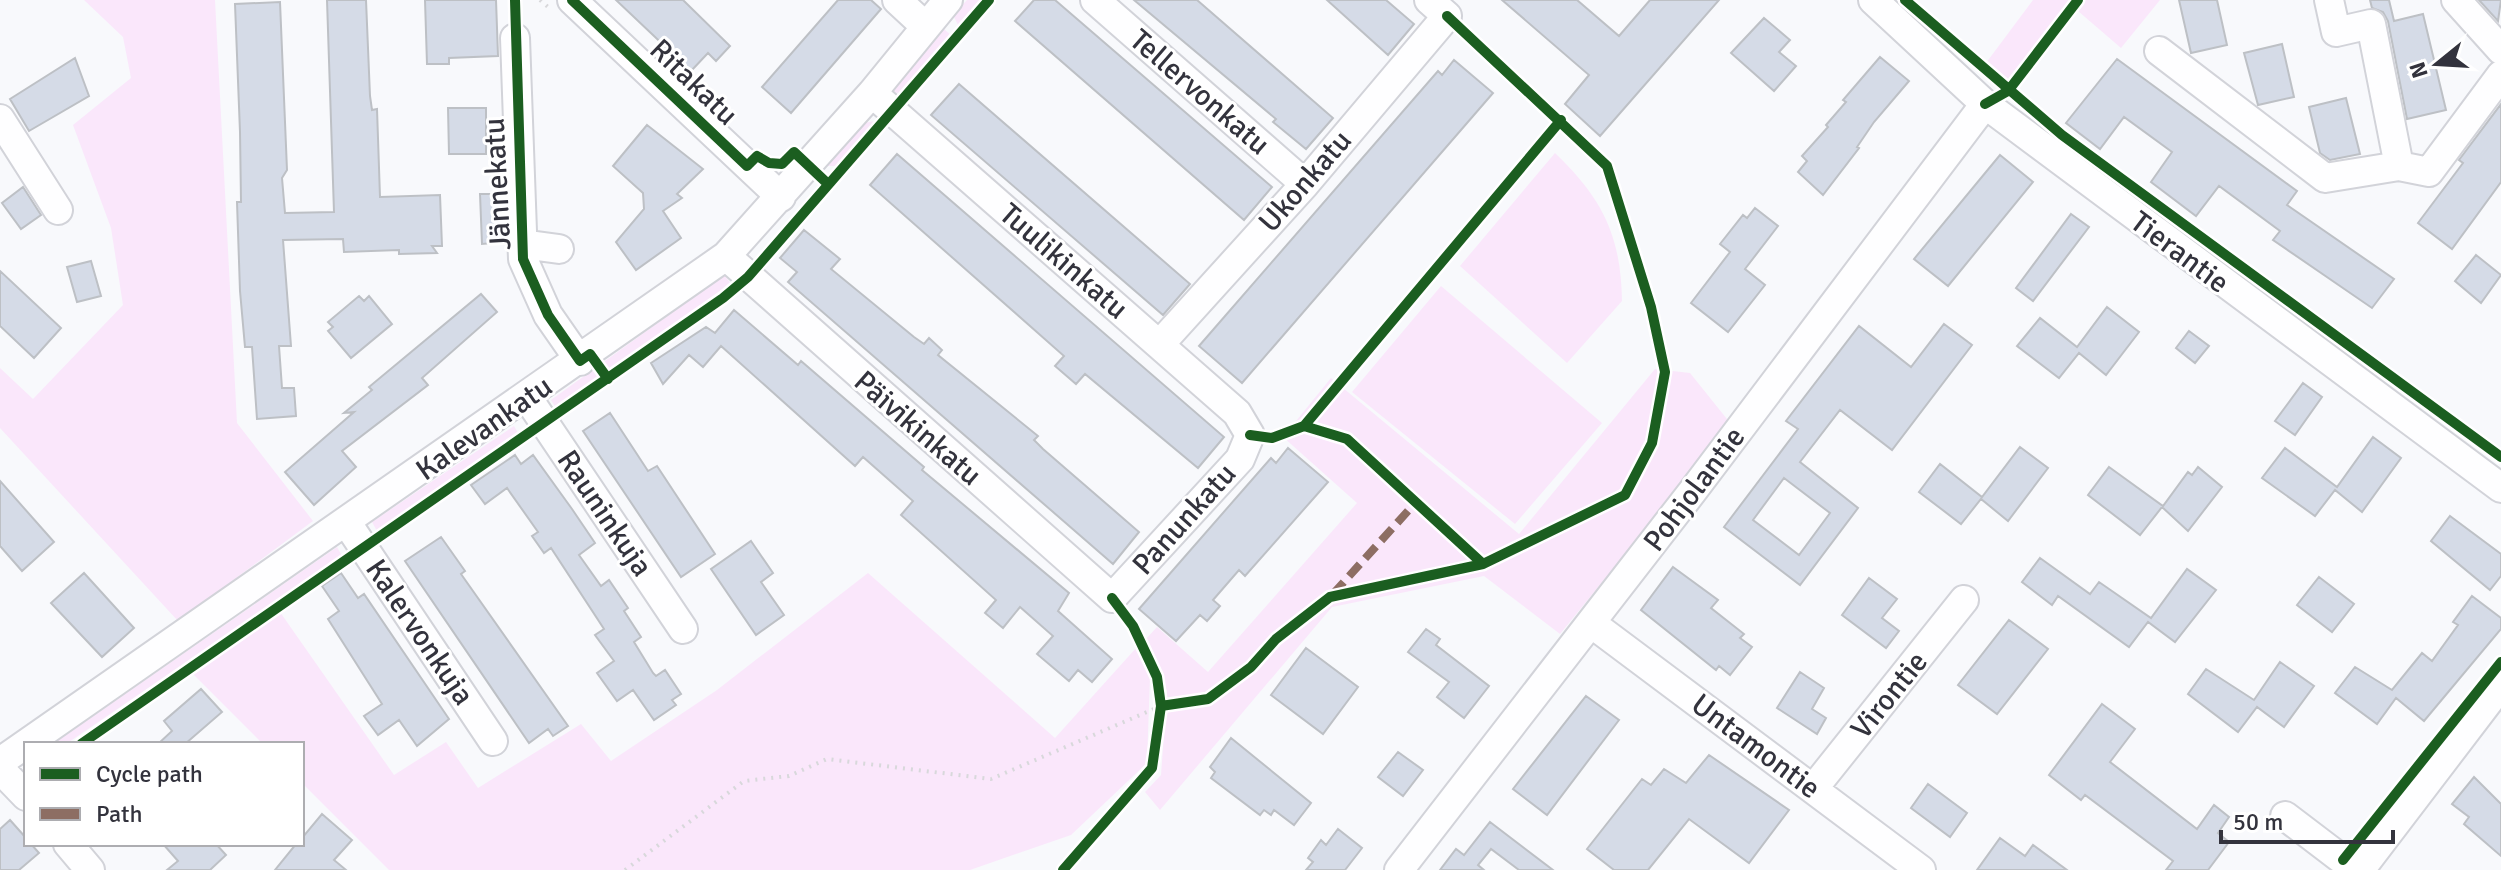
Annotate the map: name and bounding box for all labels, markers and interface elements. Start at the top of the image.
street label: Tellervonkatu [1122,22,1277,163]
north arrow [2397,24,2477,104]
street label: Ritakatu [642,31,746,133]
text: N [2403,59,2434,81]
street label: Jännekatu [476,117,519,251]
street label: Ukonkatu [1251,123,1360,240]
street label: Tuulikinkatu [992,196,1135,327]
street label: Tierantie [2123,203,2236,302]
street label: Päivikinkatu [846,363,989,494]
street label: Kalevankatu [409,368,560,489]
street label: Pohjolantie [1636,420,1753,559]
street label: Rauninkuja [549,443,660,584]
street label: Panunkatu [1125,456,1244,583]
street label: Kalervonkuja [357,552,482,712]
street label: Virontie [1843,644,1936,746]
street label: Untamontie [1684,686,1827,807]
legend [24,742,304,846]
text: Cycle path [96,759,203,789]
scale bar [2221,794,2393,844]
text: Path [96,799,142,829]
text: 50 m [2233,807,2283,837]

